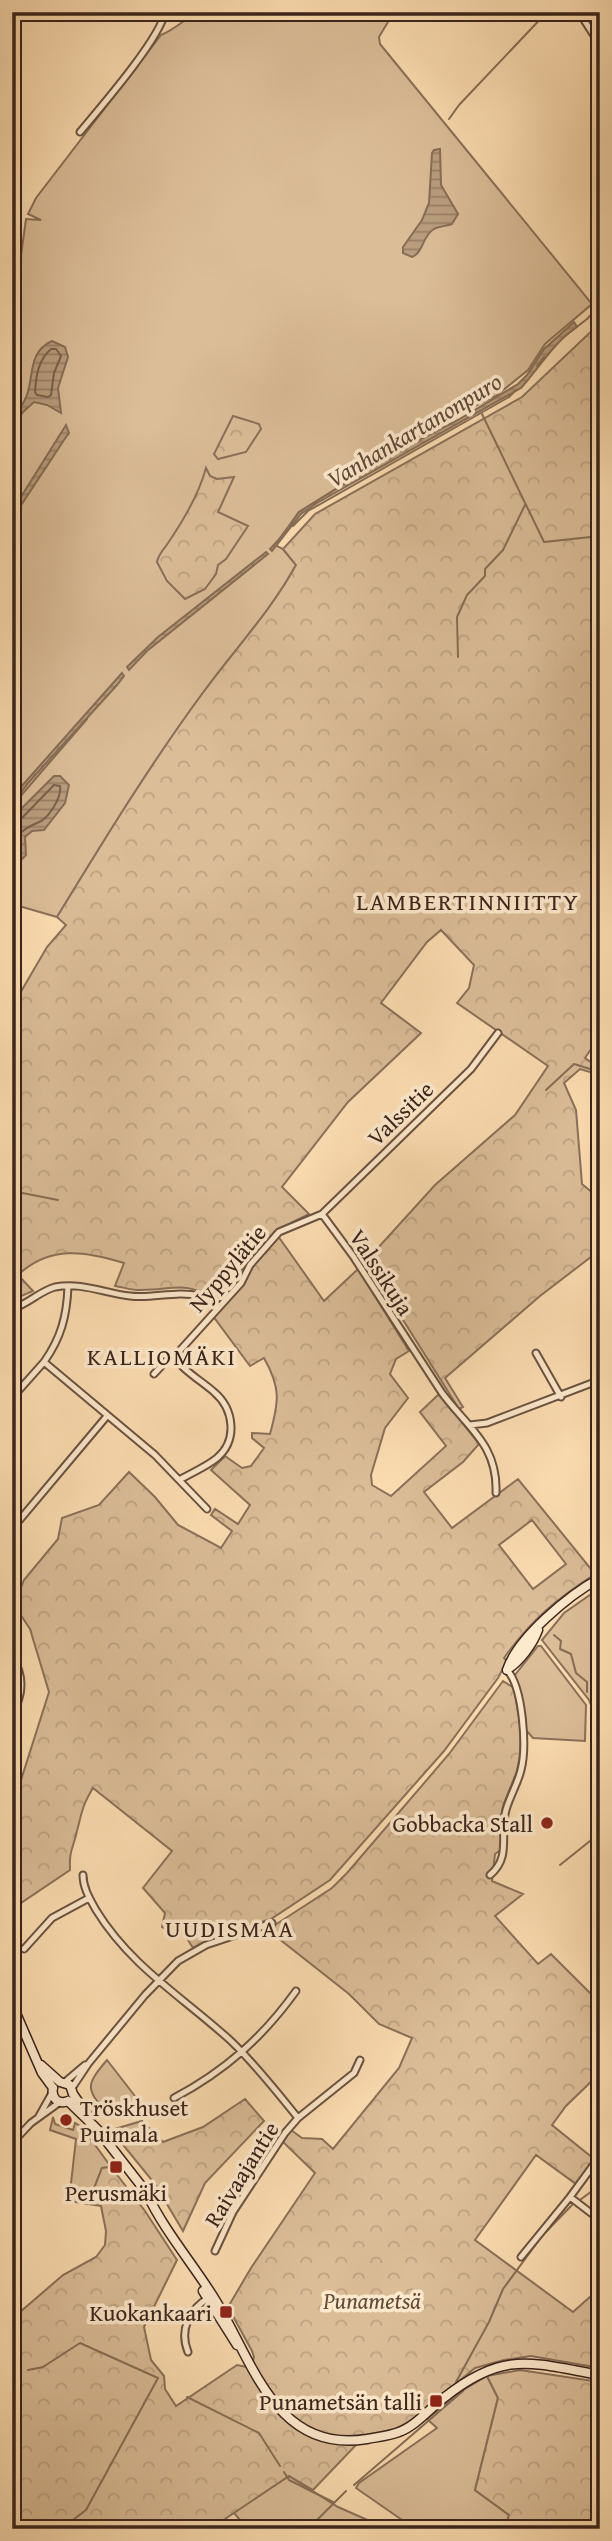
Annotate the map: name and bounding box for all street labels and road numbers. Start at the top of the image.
street label: Valssitie [359,1073,441,1153]
street label: Nyppylätie [180,1217,274,1319]
street label: Valssikuja [342,1222,422,1322]
street label: Raivaajantie [196,2115,286,2233]

